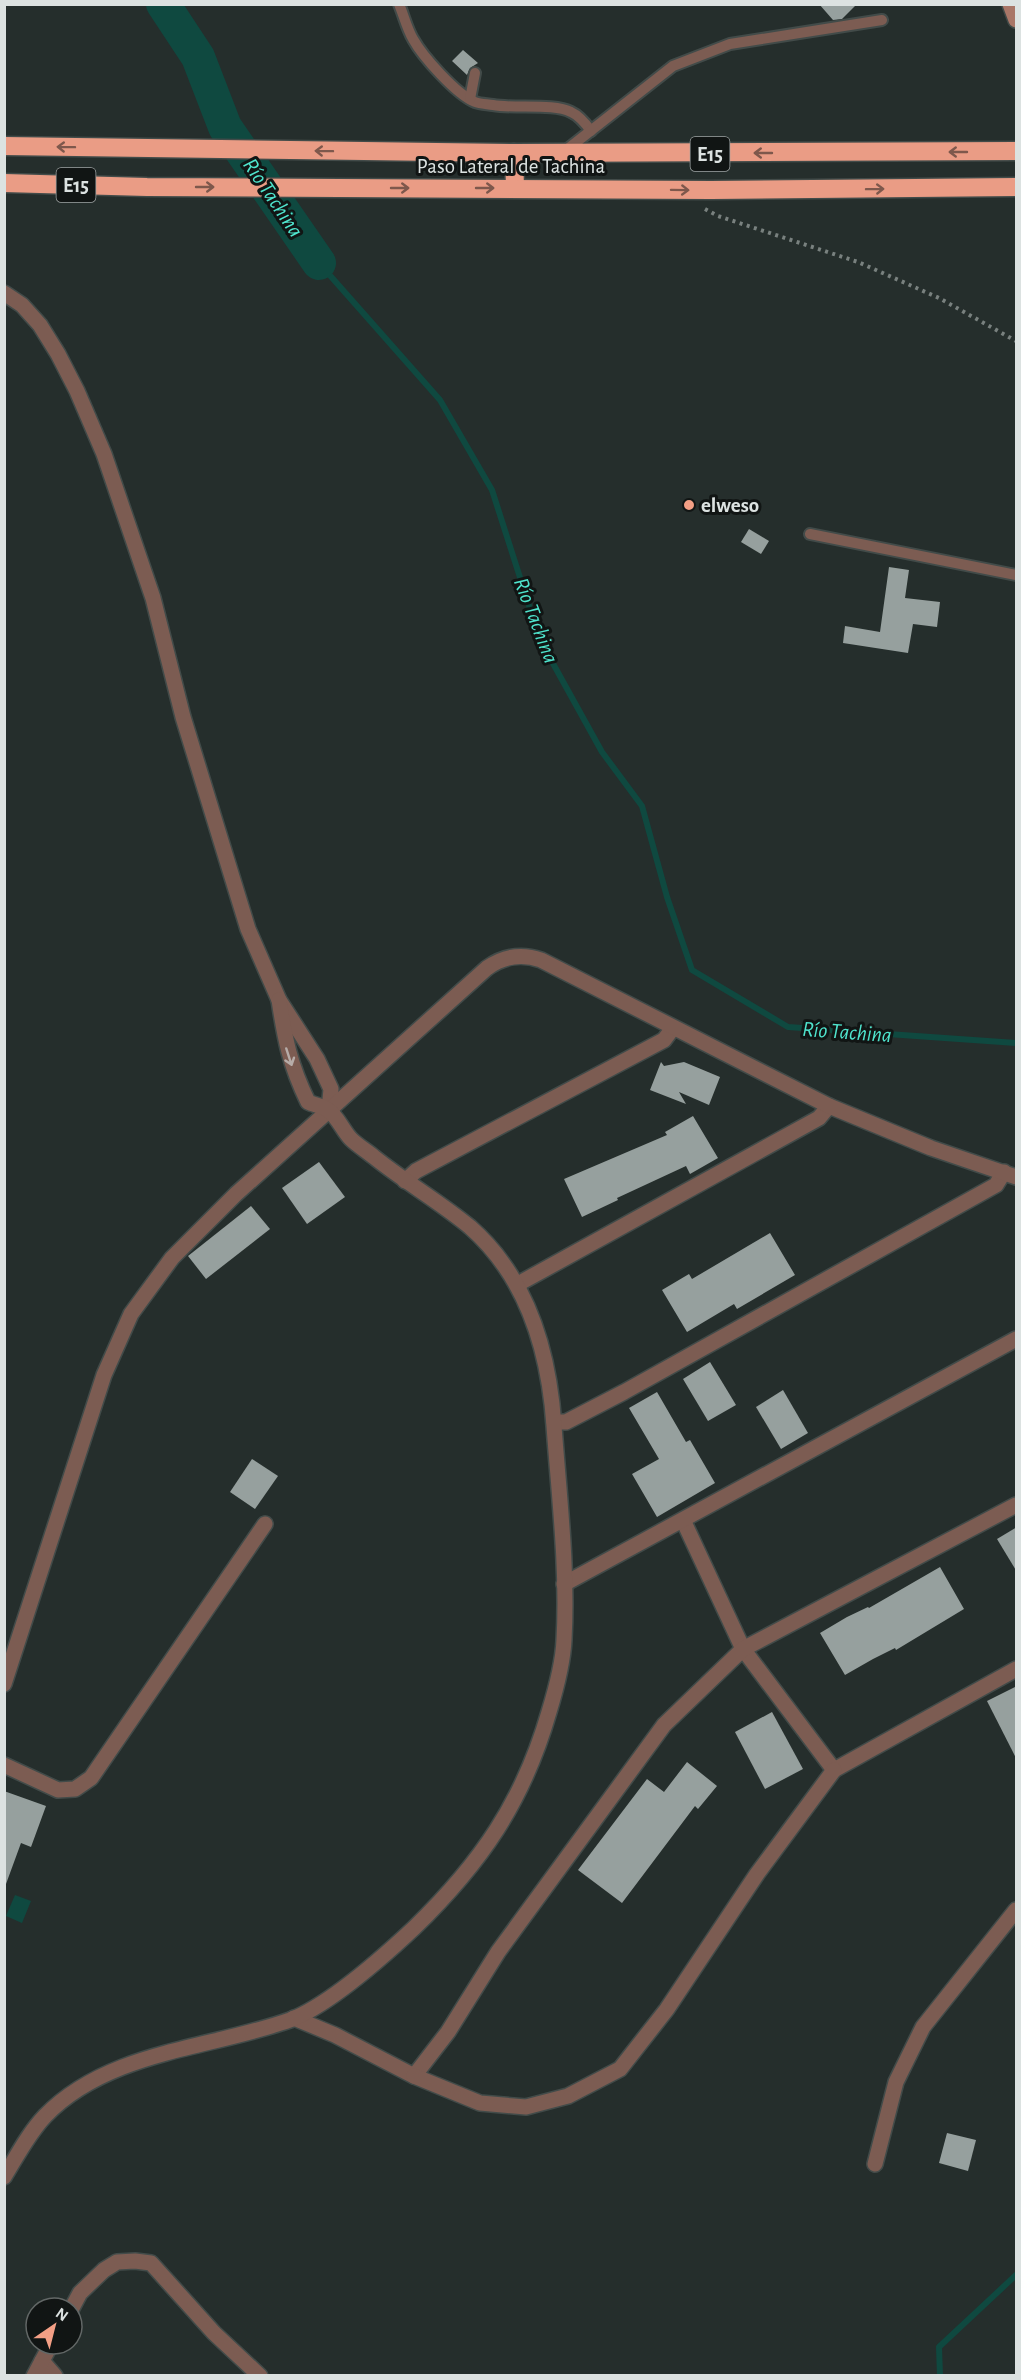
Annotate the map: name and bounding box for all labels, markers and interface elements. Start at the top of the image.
road number: E15 [690,137,730,171]
one-way arrow [57,141,77,152]
one-way arrow [314,145,334,157]
one-way arrow [949,146,969,158]
one-way arrow [754,147,774,159]
water label: Río Tachina [239,154,307,241]
street label: Paso Lateral de Tachina [417,156,605,177]
road number: E15 [56,168,96,202]
one-way arrow [195,181,215,193]
one-way arrow [390,182,410,194]
one-way arrow [475,182,495,194]
one-way arrow [864,183,884,195]
one-way arrow [669,184,689,196]
place label: elweso [701,495,759,516]
marker: elweso [682,498,696,512]
water label: Río Tachina [510,575,562,666]
water label: Río Tachina [801,1018,892,1046]
one-way arrow [285,1047,296,1066]
north arrow [24,2296,84,2356]
text: N [53,2305,71,2324]

